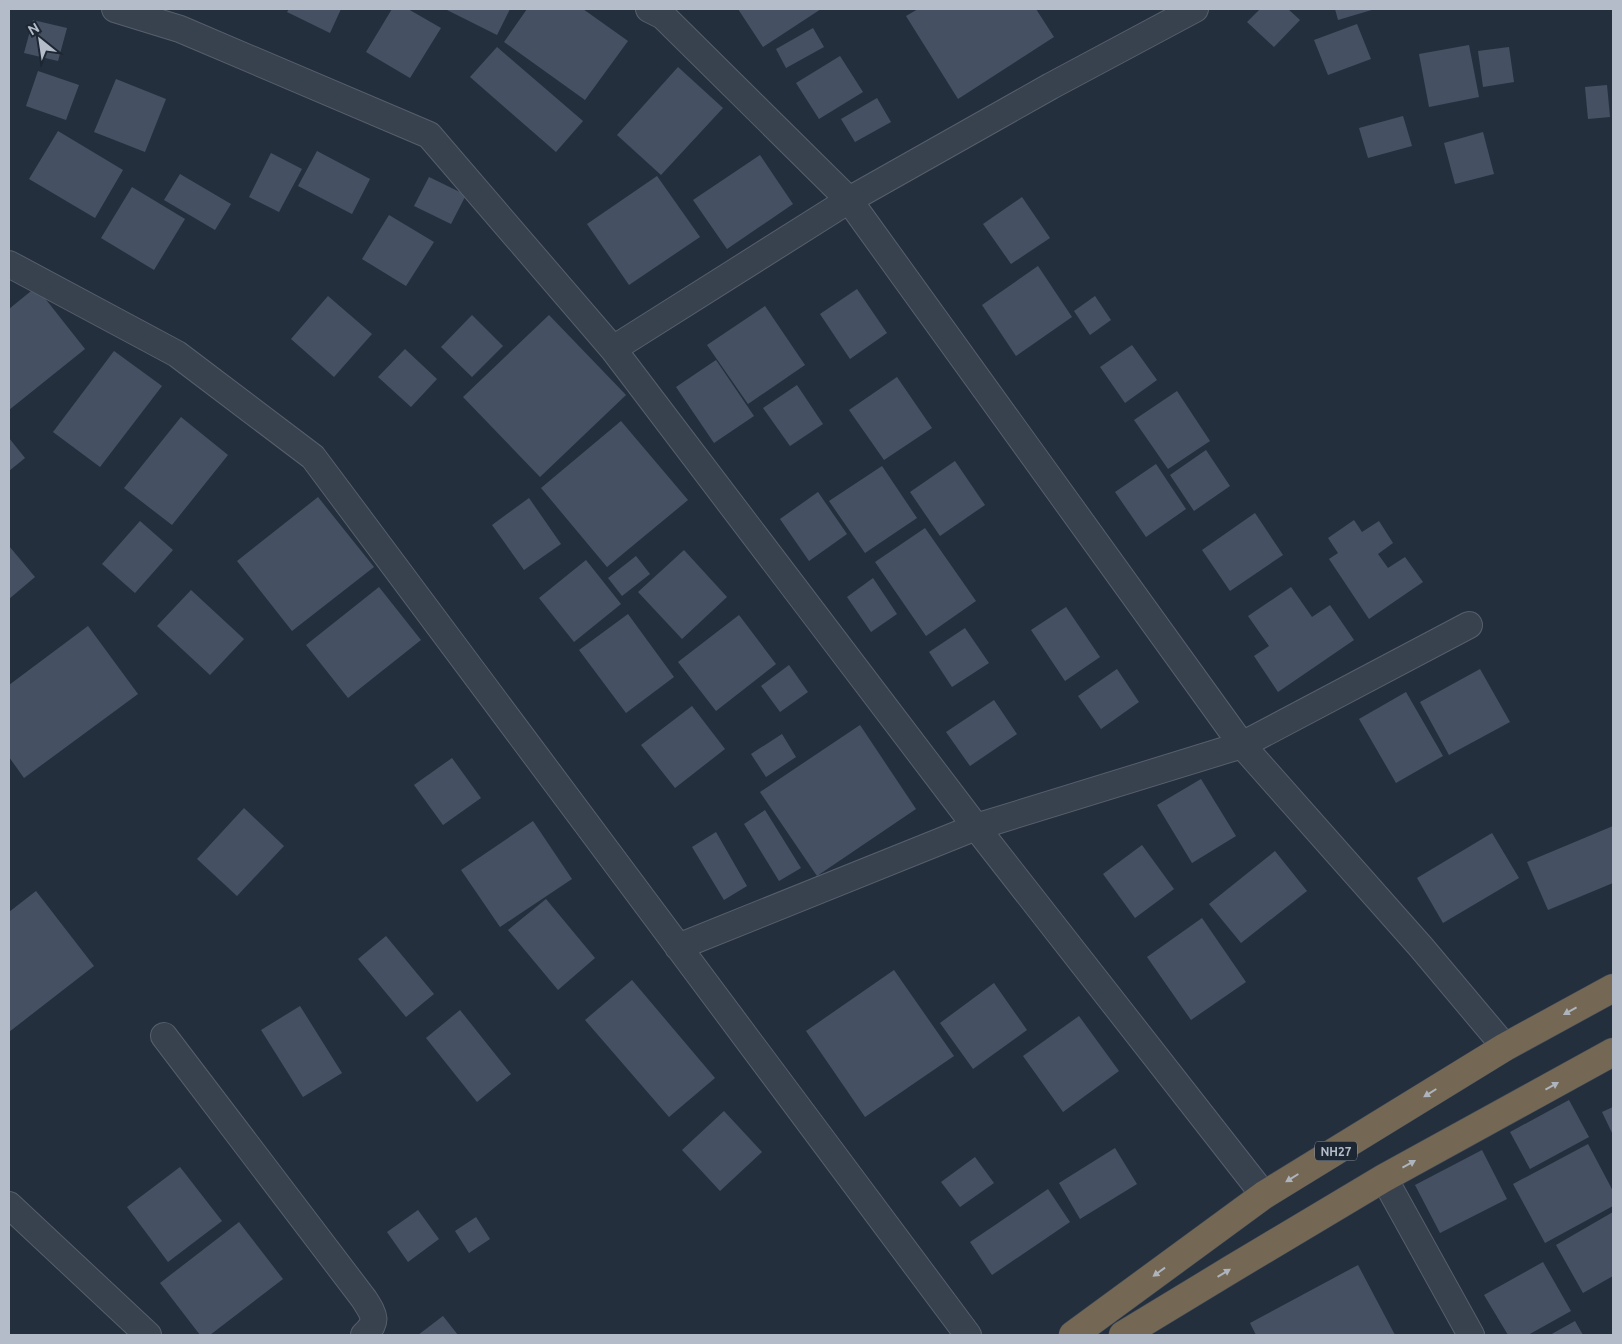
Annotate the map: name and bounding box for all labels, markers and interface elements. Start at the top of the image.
north arrow [15,15,65,65]
text: N [25,19,42,38]
one-way arrow [1563,1007,1578,1015]
one-way arrow [1545,1081,1559,1090]
one-way arrow [1424,1088,1437,1097]
road number: NH27 [1315,1142,1357,1160]
one-way arrow [1402,1160,1417,1168]
one-way arrow [1285,1173,1298,1183]
one-way arrow [1152,1267,1166,1277]
one-way arrow [1218,1268,1231,1278]

